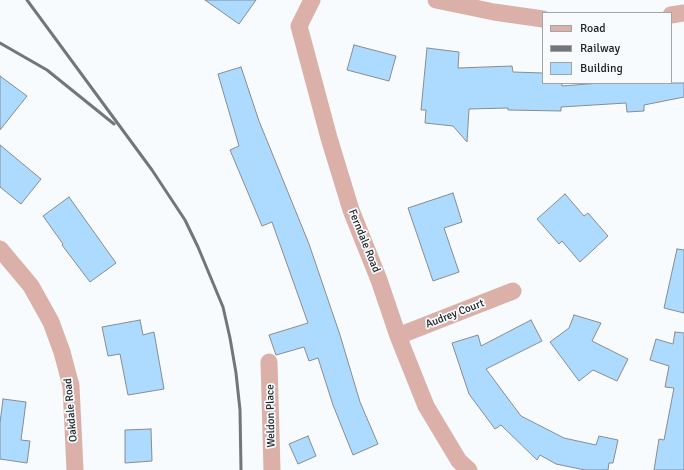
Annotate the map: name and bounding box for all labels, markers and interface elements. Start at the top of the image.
legend [542,12,672,84]
text: Road [580,21,606,36]
text: Railway [580,41,620,56]
text: Building [580,61,623,76]
street label: Ferndale Road [345,207,383,275]
street label: Audrey Court [424,297,486,331]
street label: Oakdale Road [62,378,80,442]
street label: Weldon Place [264,384,278,448]

